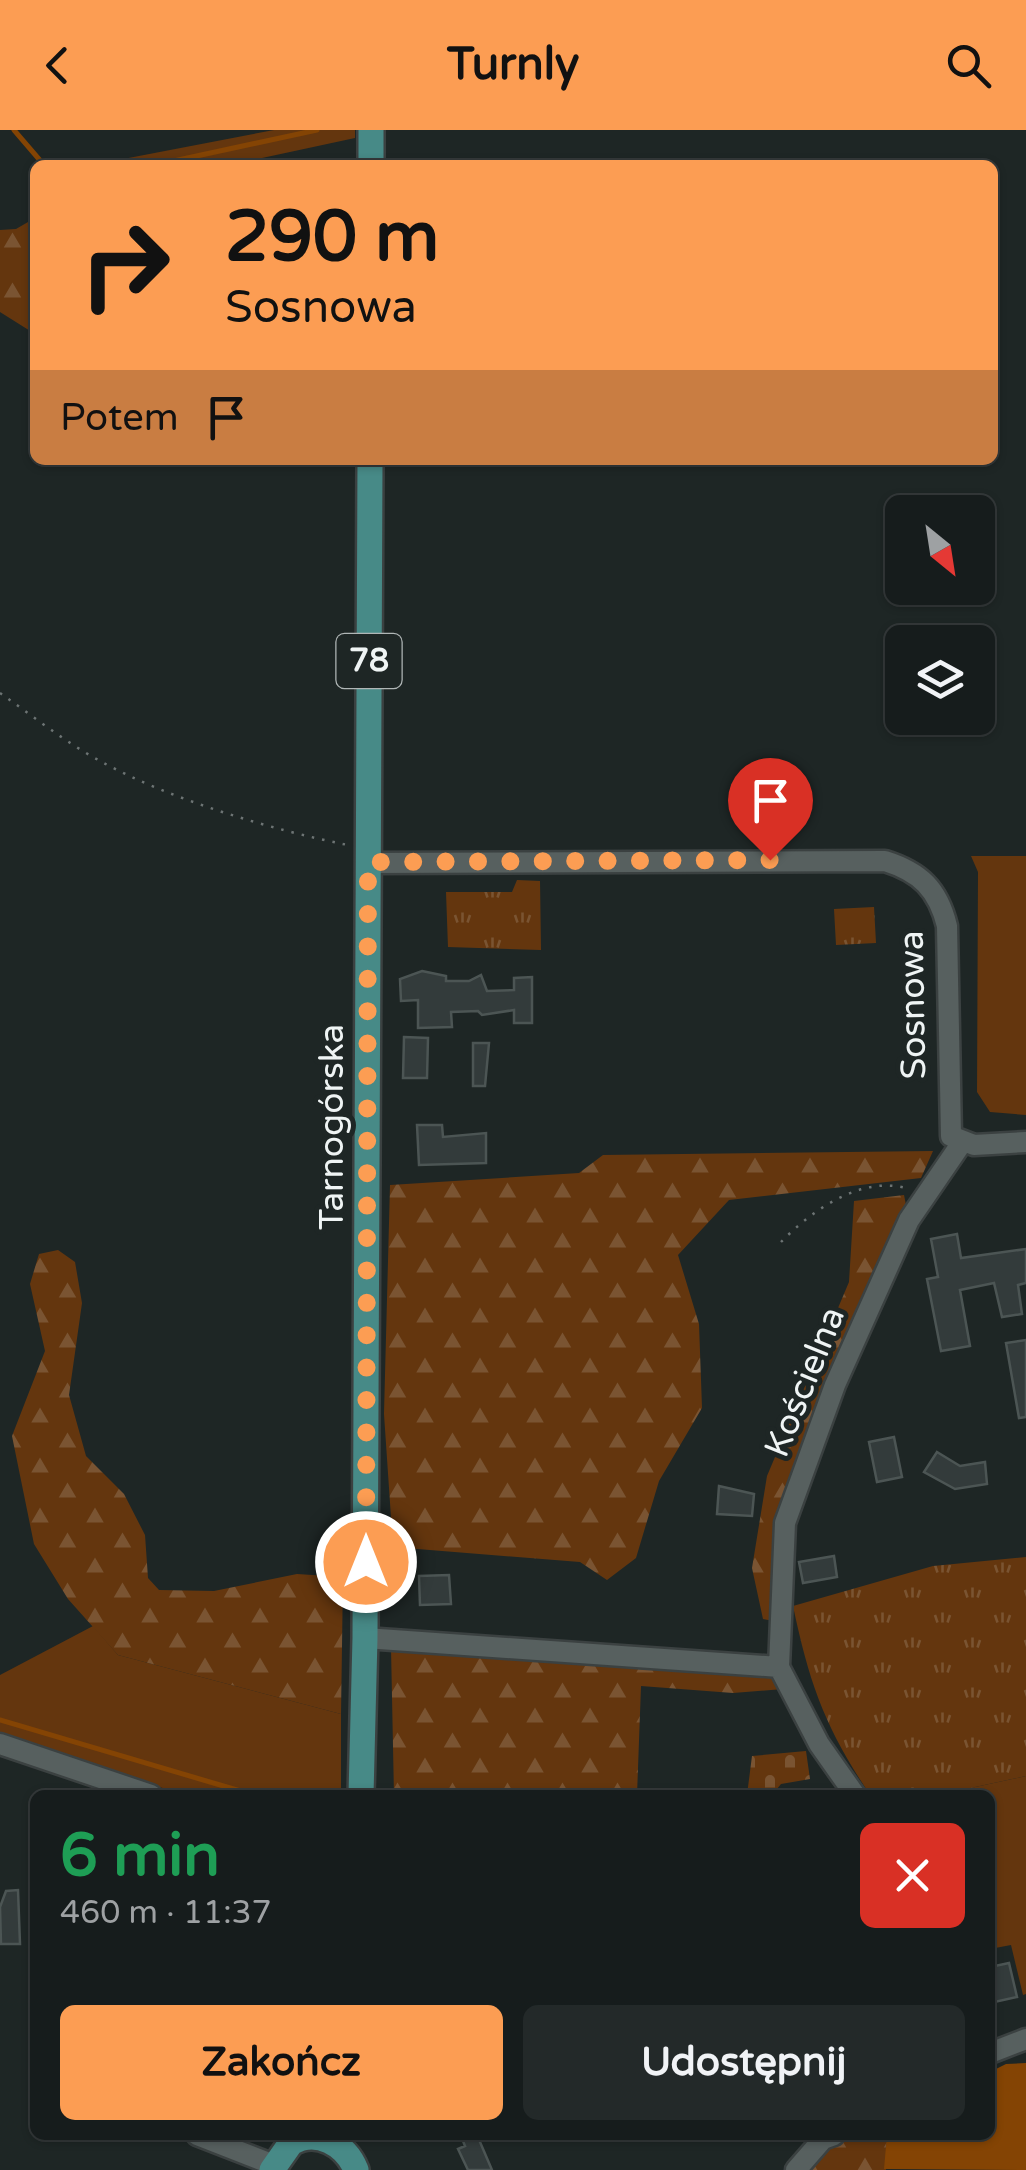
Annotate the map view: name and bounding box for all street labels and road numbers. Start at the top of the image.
road number: 78 [336,634,402,688]
street label: Sosnowa [891,930,935,1080]
street label: Tarnogórska [311,1024,353,1230]
street label: Kościelna [756,1301,854,1463]

